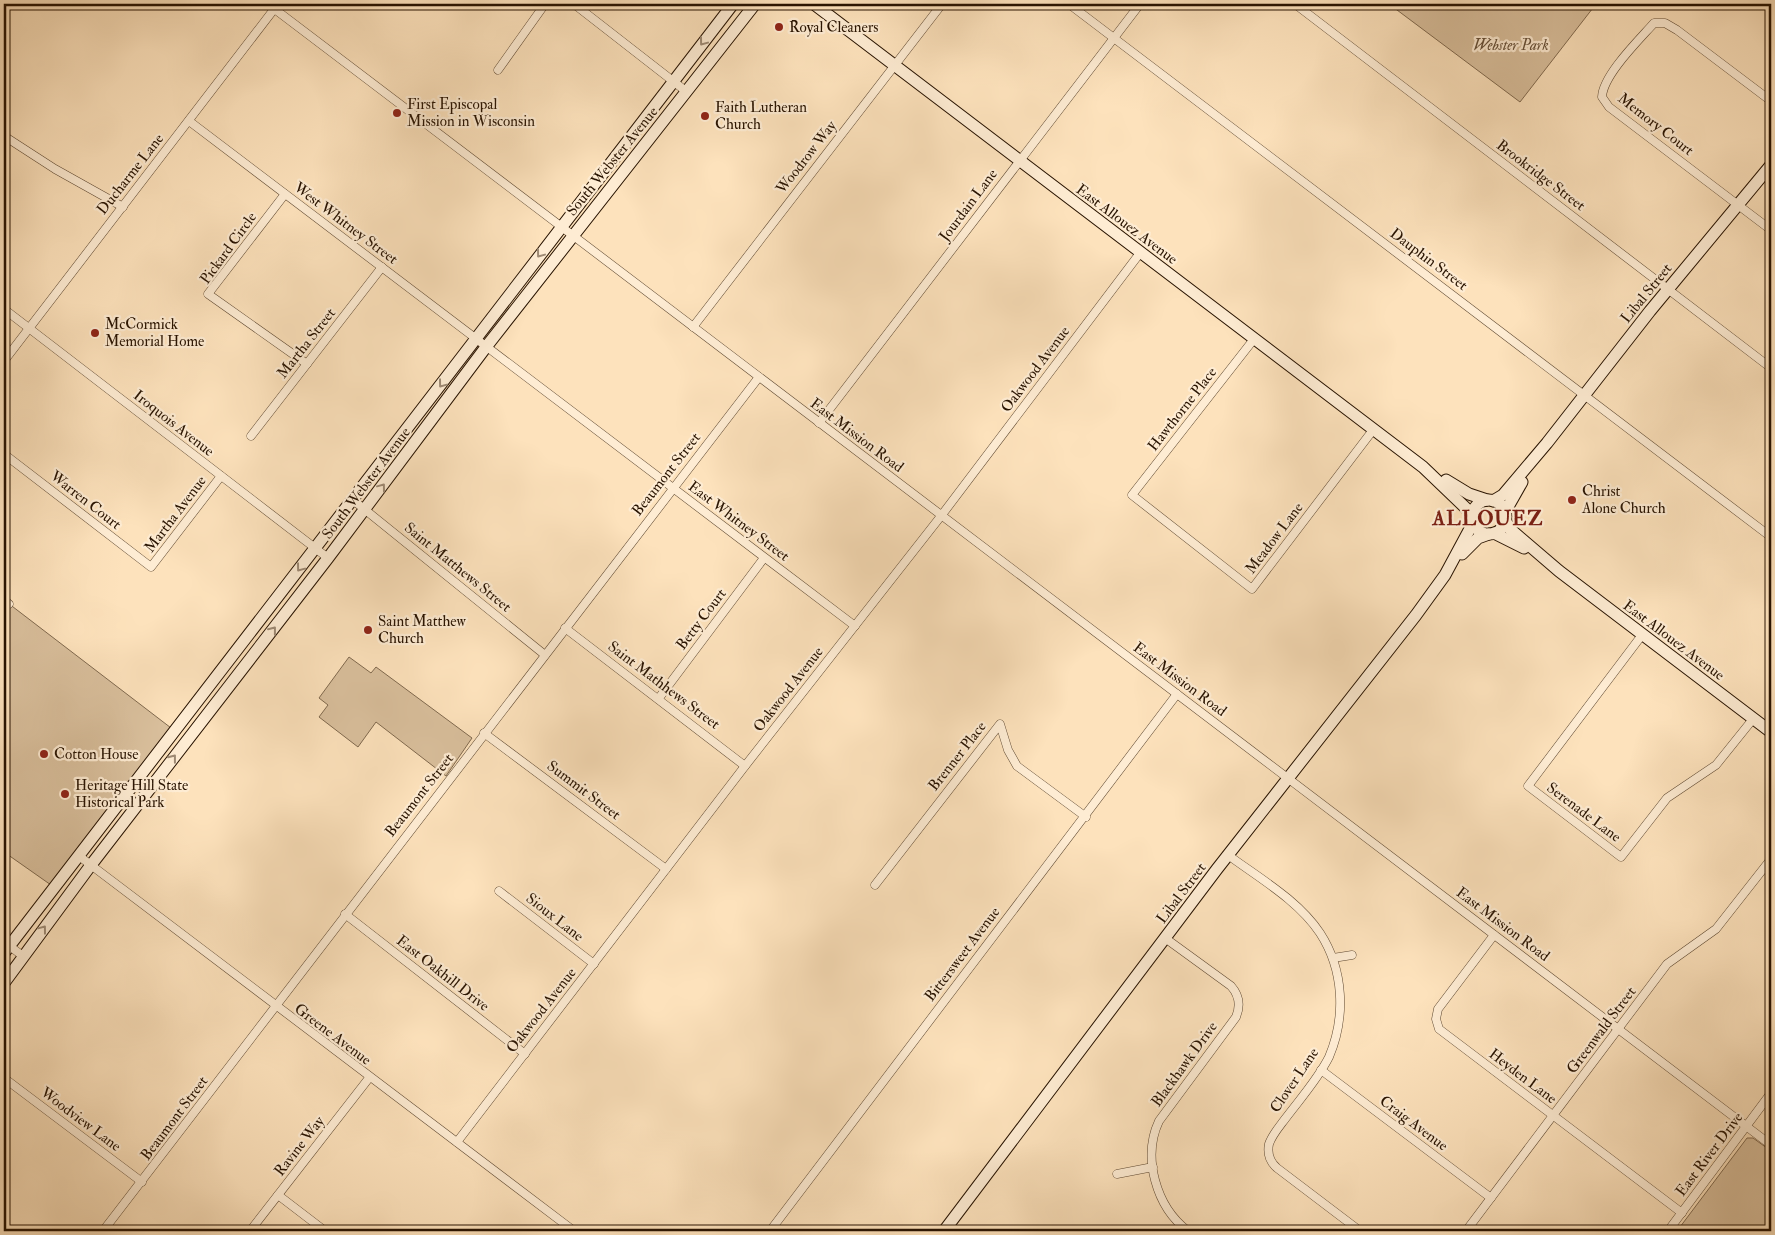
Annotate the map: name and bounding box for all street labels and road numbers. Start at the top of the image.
street label: Memory Court [1614,89,1698,160]
street label: South Webster Avenue [562,103,662,220]
street label: Woodrow Way [771,117,841,198]
street label: Ducharme Lane [93,130,168,219]
street label: Brookridge Street [1492,136,1589,215]
street label: Jourdain Lane [934,165,1003,247]
street label: West Whitney Street [289,178,402,269]
street label: East Allouez Avenue [1072,180,1181,269]
street label: Pickard Circle [196,209,261,288]
street label: Dauphin Street [1385,224,1471,296]
street label: Libal Street [1617,259,1676,327]
street label: Martha Street [273,304,340,382]
street label: Oakwood Avenue [997,322,1074,416]
street label: Hawthorne Place [1144,364,1221,455]
street label: Iroquois Avenue [130,386,218,461]
street label: East Mission Road [806,394,908,477]
street label: South Webster Avenue [318,424,415,543]
street label: Beaumont Street [628,429,705,520]
street label: Warren Court [46,466,125,534]
street label: Martha Avenue [140,472,211,557]
street label: East Whitney Street [684,477,793,566]
street label: Meadow Lane [1241,499,1307,578]
street label: Saint Matthews Street [400,518,515,616]
street label: Betty Court [672,585,731,654]
street label: East Allouez Avenue [1619,596,1728,685]
street label: Saint Mathhews Street [604,637,724,734]
street label: East Mission Road [1129,638,1231,721]
street label: Oakwood Avenue [749,643,828,736]
street label: Brenner Place [924,718,990,795]
street label: Beaumont Street [381,750,458,841]
street label: Summit Street [543,757,624,824]
street label: Serenade Lane [1543,778,1625,847]
street label: Libal Street [1152,859,1211,928]
street label: East Mission Road [1452,883,1554,966]
street label: Sioux Lane [522,889,587,946]
street label: Bittersweet Avenue [921,903,1004,1005]
street label: East Oakhill Drive [392,931,493,1016]
street label: Oakwood Avenue [502,964,581,1057]
street label: Greenwald Street [1562,983,1640,1078]
street label: Greene Avenue [291,999,375,1069]
street label: Blackhawk Drive [1147,1018,1222,1111]
street label: Clover Lane [1266,1044,1323,1116]
street label: Heyden Lane [1485,1045,1561,1108]
street label: Beaumont Street [137,1072,212,1164]
street label: Woodview Lane [36,1082,125,1156]
street label: Craig Avenue [1376,1092,1452,1155]
street label: East River Drive [1672,1108,1747,1200]
street label: Ravine Way [270,1112,329,1180]

